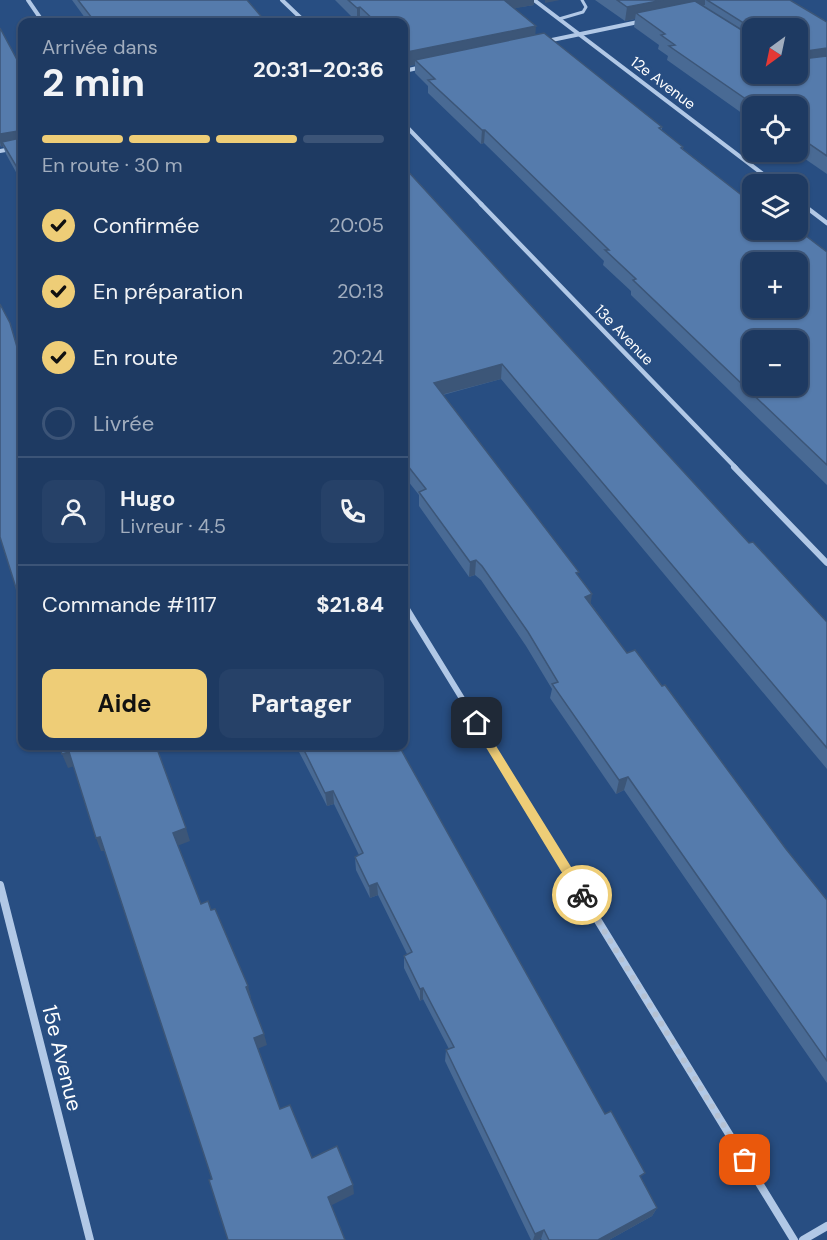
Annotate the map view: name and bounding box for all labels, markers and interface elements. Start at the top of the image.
north arrow [742,18,808,84]
map controls [742,18,808,396]
text: Arrivée dans [42,34,158,60]
street label: 12e Avenue [626,52,700,114]
text: 20:31–20:36 [253,55,384,84]
text: 2 min [42,57,145,108]
button: locate [742,96,808,162]
text: En route · 30 m [42,152,183,178]
button: layers [742,174,808,240]
icon: check [42,209,75,242]
text: Confirmée [93,211,200,240]
text: 20:05 [329,212,384,238]
button: + [742,252,808,318]
icon: check [42,275,75,308]
text: En préparation [93,277,243,306]
text: 20:13 [337,278,384,304]
street label: 13e Avenue [590,300,658,370]
button: − [742,330,808,396]
icon: check [42,341,75,374]
text: En route [93,343,178,372]
text: 20:24 [332,344,384,370]
text: Livrée [93,409,154,438]
button: person [42,480,105,543]
button: phone [321,480,384,543]
text: Hugo [120,484,175,513]
text: Livreur · 4.5 [120,513,226,539]
text: Commande #1117 [42,590,217,619]
text: $21.84 [316,590,384,619]
button: Aide [42,669,207,738]
button: Partager [219,669,384,738]
pin [451,697,502,748]
icon: home [460,706,493,739]
courier [552,865,612,925]
icon: bike [566,879,599,912]
street label: 15e Avenue [35,1002,89,1114]
pin [719,1134,770,1185]
icon: bag [728,1143,761,1176]

